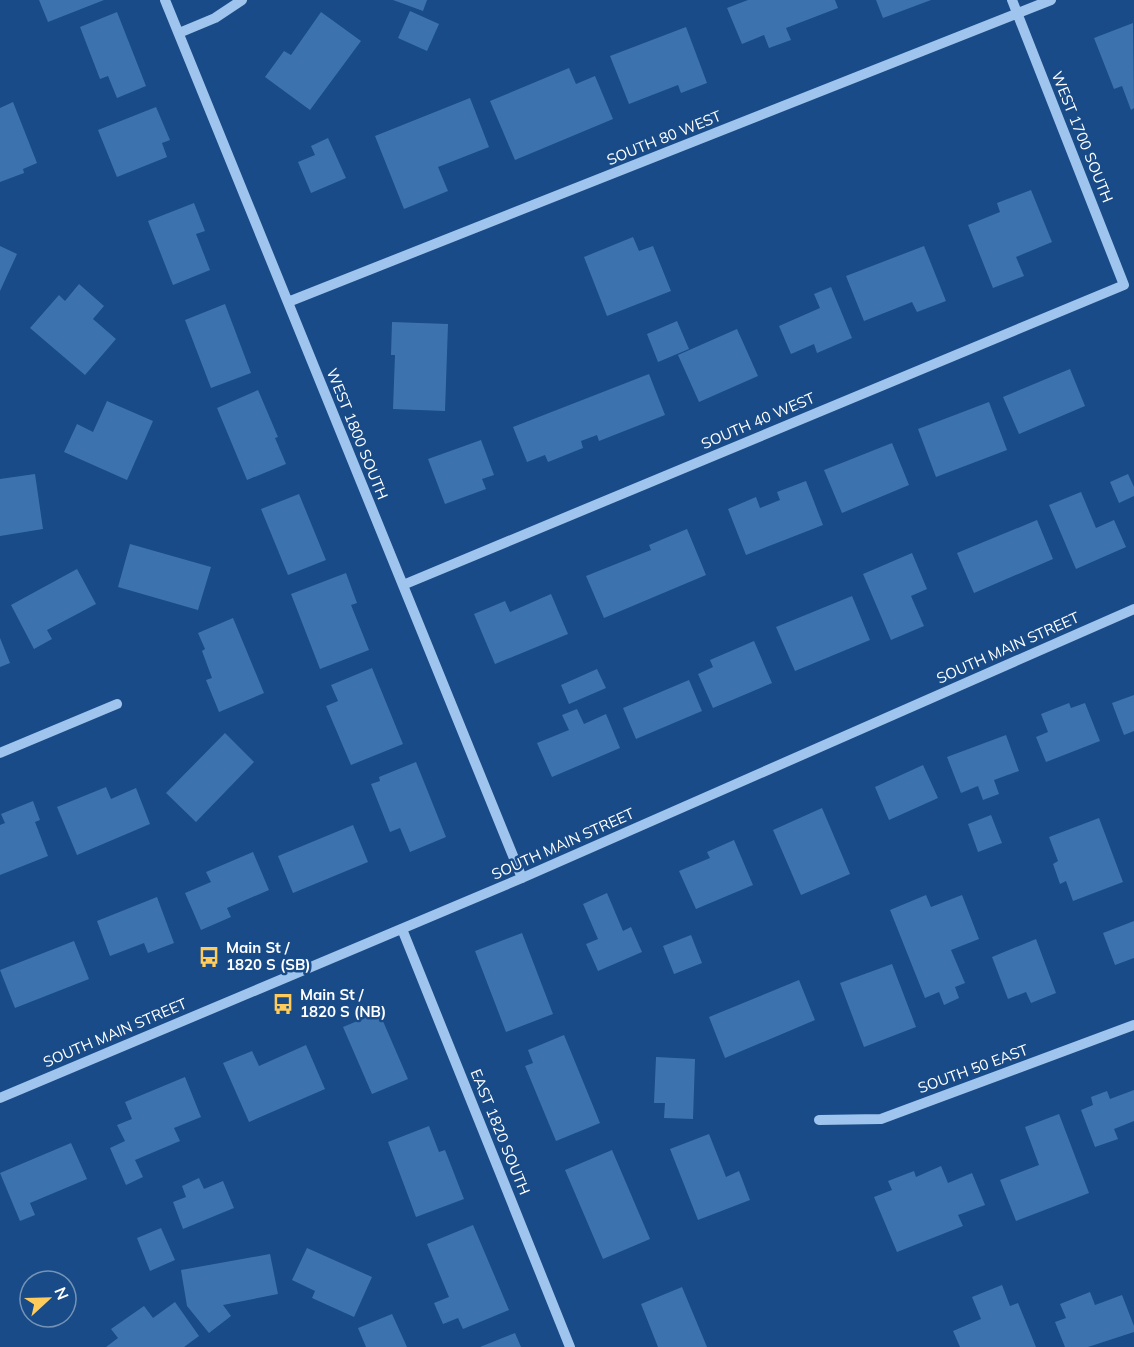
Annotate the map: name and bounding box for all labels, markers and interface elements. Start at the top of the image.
street label: WEST 1700 SOUTH [1047,68,1117,205]
street label: SOUTH 80 WEST [604,106,724,169]
street label: WEST 1800 SOUTH [322,365,392,502]
street label: SOUTH 40 WEST [698,388,818,453]
street label: SOUTH MAIN STREET [933,607,1082,688]
street label: SOUTH MAIN STREET [488,803,637,884]
place label: Main St / 1820 S (SB) [226,938,311,974]
bus stop icon: Main St / 1820 S (SB) [197,945,221,969]
place label: Main St / 1820 S (NB) [300,985,386,1021]
bus stop icon: Main St / 1820 S (NB) [271,992,295,1016]
street label: SOUTH MAIN STREET [40,994,190,1071]
street label: SOUTH 50 EAST [915,1040,1031,1097]
street label: EAST 1820 SOUTH [467,1066,534,1197]
north arrow [18,1269,78,1329]
text: N [50,1284,73,1303]

